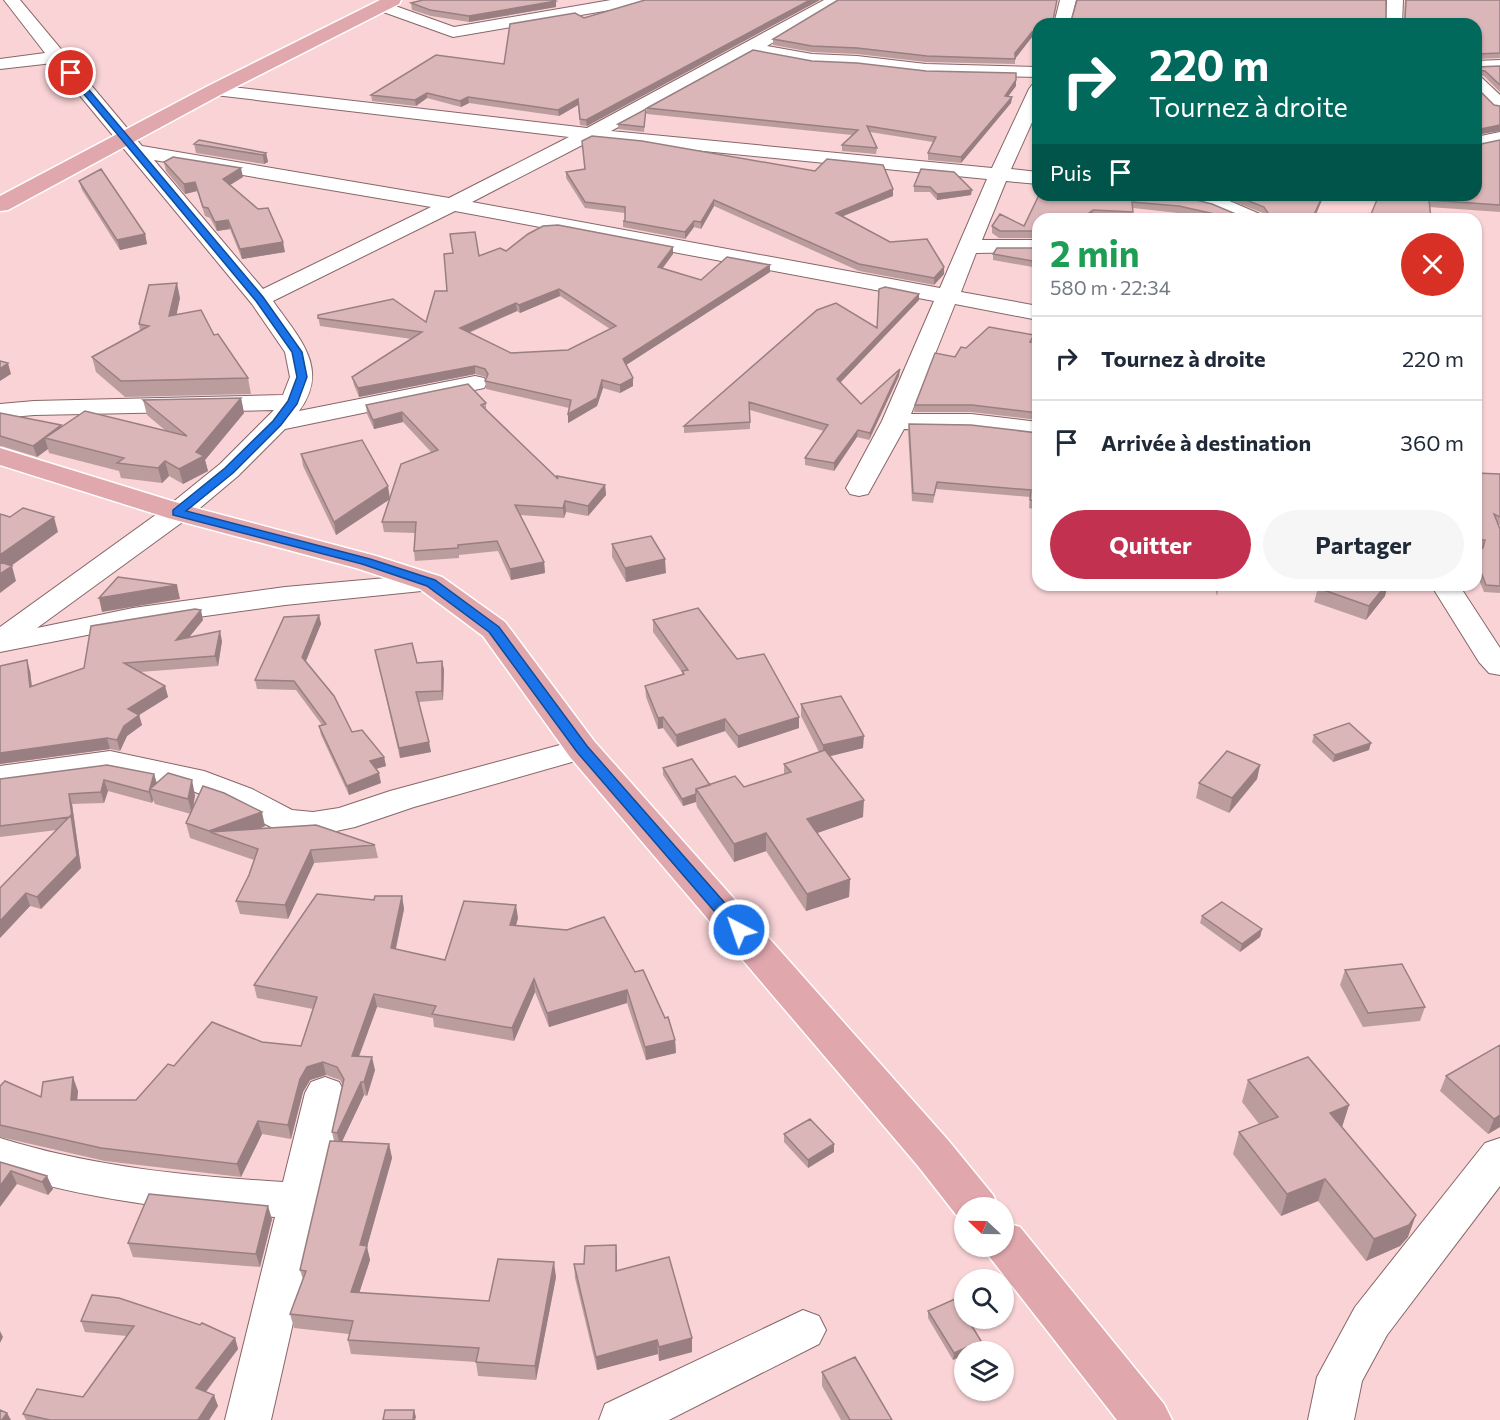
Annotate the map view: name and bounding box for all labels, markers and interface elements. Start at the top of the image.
text: 220 m [1149,38,1269,90]
icon: right [1050,42,1128,120]
pin [45,47,96,98]
icon: arrive [54,56,87,89]
text: Tournez à droite [1149,90,1348,123]
icon: arrive [1104,156,1137,189]
text: Puis [1050,159,1092,186]
text: 2 min [1050,230,1140,274]
button: close [1401,233,1464,296]
text: 580 m · 22:34 [1050,275,1171,299]
icon: right [1050,342,1083,375]
text: Tournez à droite [1101,345,1266,372]
text: 220 m [1402,345,1464,372]
icon: arrive [1050,426,1083,459]
text: Arrivée à destination [1101,429,1311,456]
text: 360 m [1400,429,1464,456]
button: Quitter [1050,510,1251,579]
button: Partager [1263,510,1464,579]
position arrow [707,898,771,962]
north arrow [954,1197,1014,1257]
map controls [954,1197,1014,1401]
button: search [954,1269,1014,1329]
button: layers [954,1341,1014,1401]

